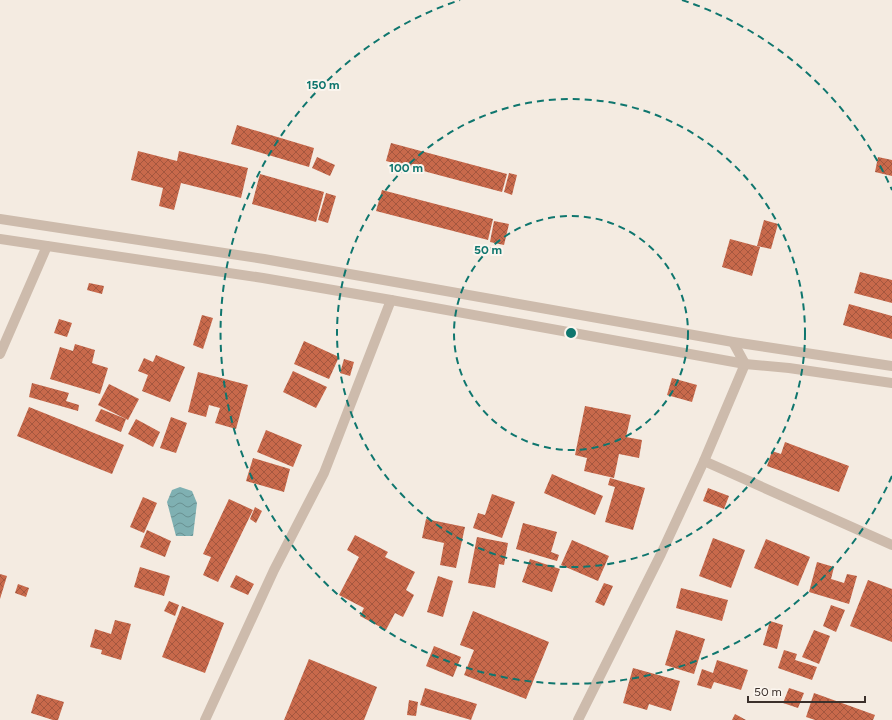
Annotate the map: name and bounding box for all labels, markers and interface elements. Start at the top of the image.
text: 150 m [306,78,340,92]
text: 100 m [389,161,423,175]
text: 50 m [474,243,502,257]
centre of rings [564,326,578,340]
scale bar [748,678,865,704]
text: 50 m [754,685,782,699]

